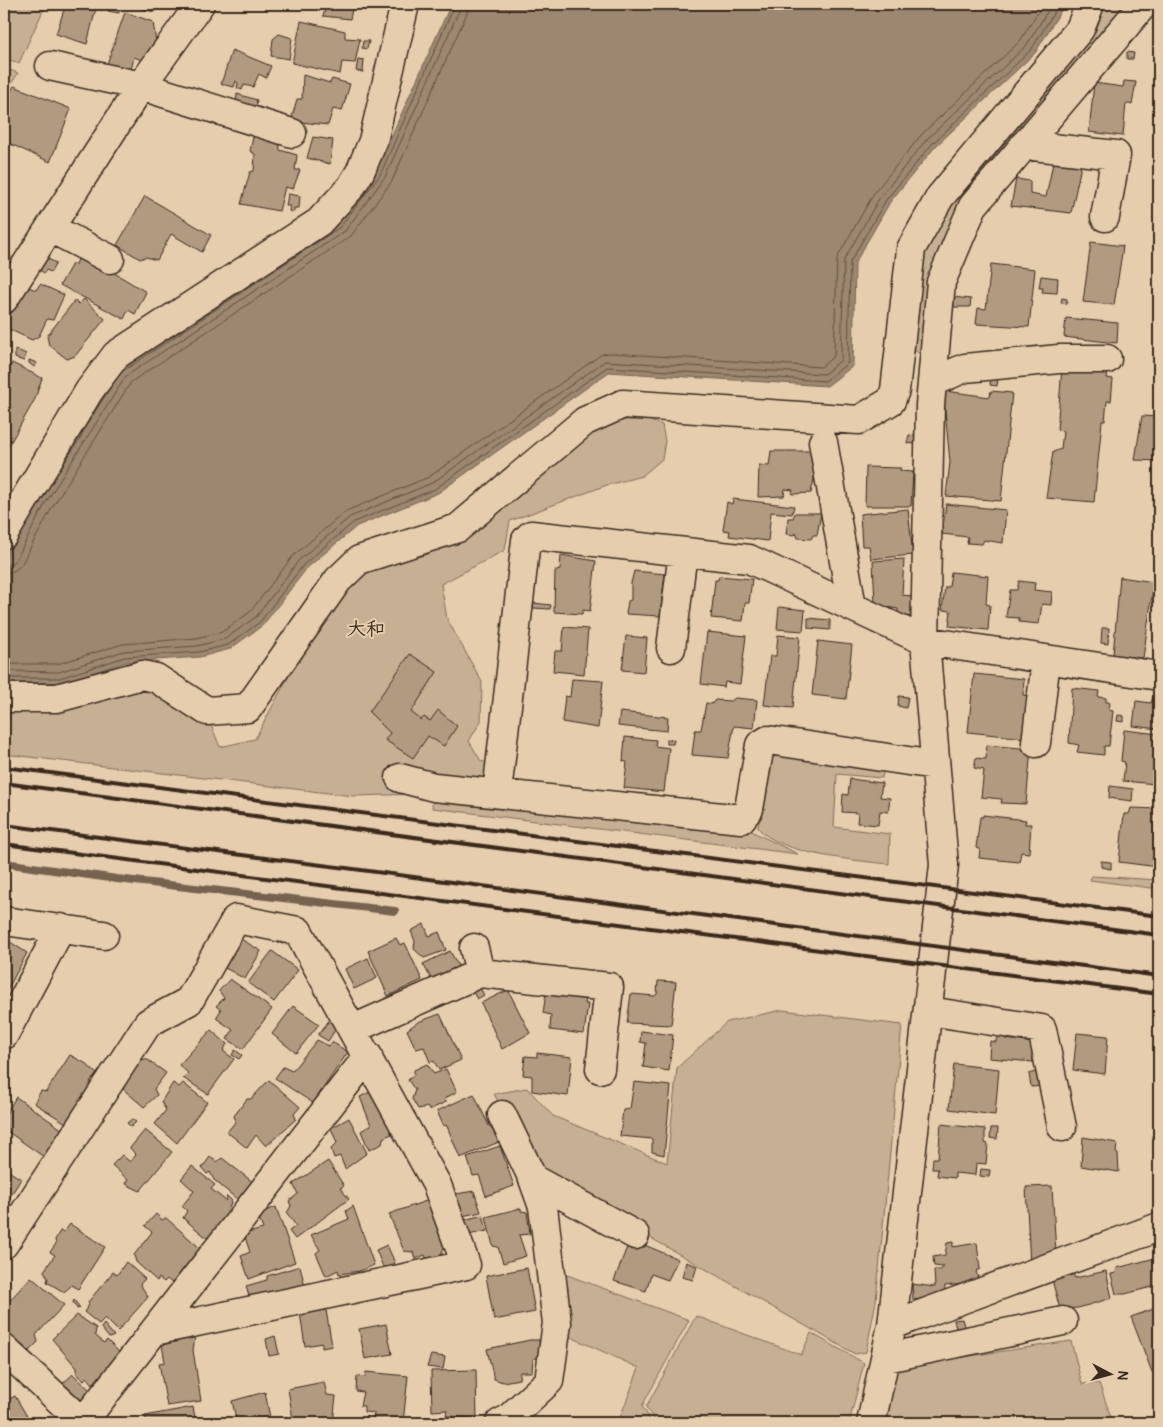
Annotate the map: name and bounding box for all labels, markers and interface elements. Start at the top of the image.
district label: 大和 [347,617,385,641]
north arrow [1086,1350,1136,1400]
text: N [1113,1370,1131,1381]

